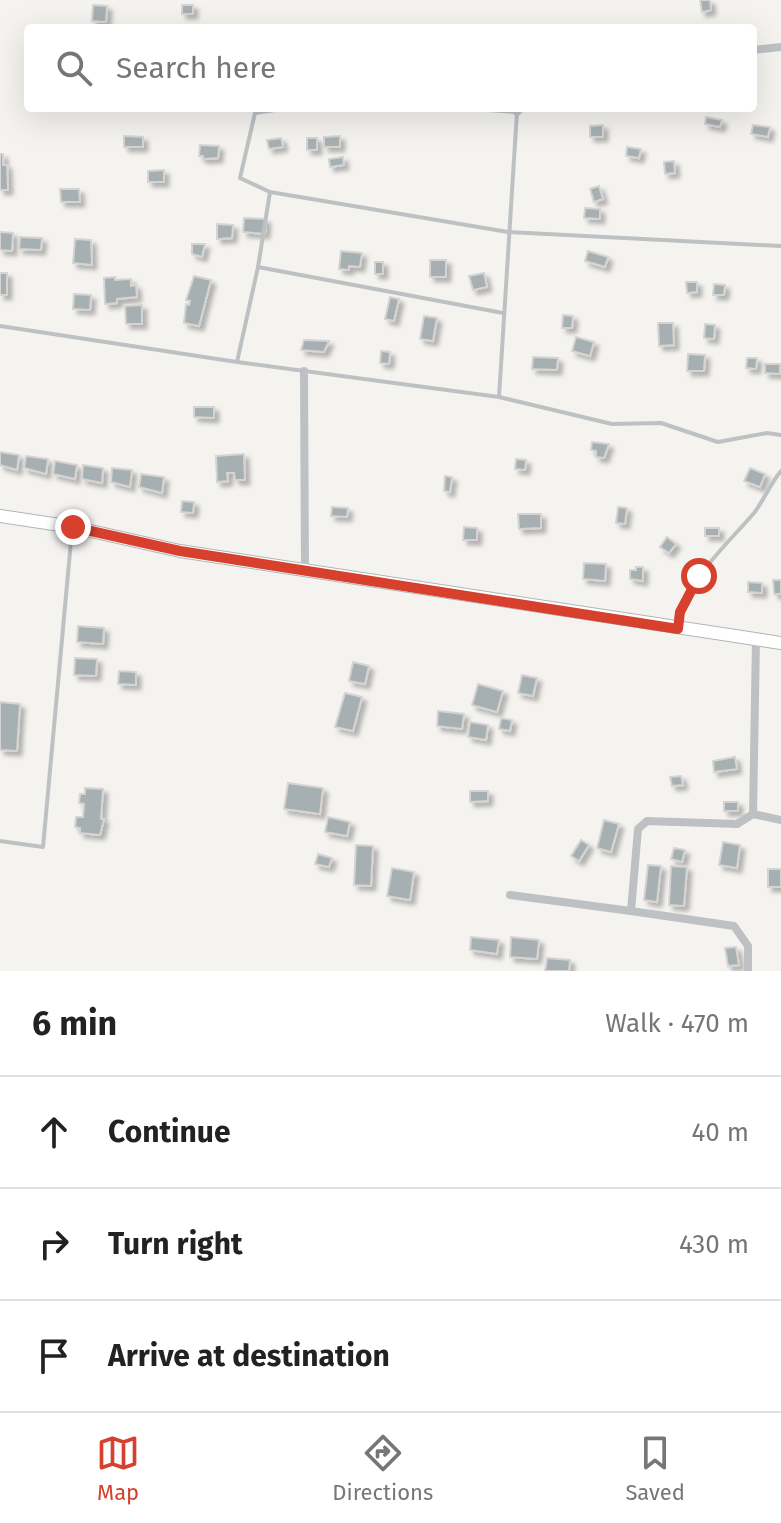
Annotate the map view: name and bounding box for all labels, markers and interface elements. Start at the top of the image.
search box [24,24,757,112]
icon: search [52,46,96,90]
text: Search here [116,50,276,86]
route end [55,509,91,545]
route start [681,558,717,594]
text: 6 min [32,1003,117,1044]
text: Walk · 470 m [605,1008,749,1039]
icon: ahead [32,1110,76,1154]
text: Continue [108,1114,231,1150]
text: 40 m [691,1117,749,1148]
icon: right [32,1222,76,1266]
text: Turn right [108,1226,243,1262]
text: 430 m [679,1229,749,1260]
icon: arrive [32,1334,76,1378]
text: Arrive at destination [108,1338,390,1374]
tab: Map [96,1431,140,1506]
tab: Directions [332,1431,433,1506]
tab: Saved [625,1431,685,1506]

